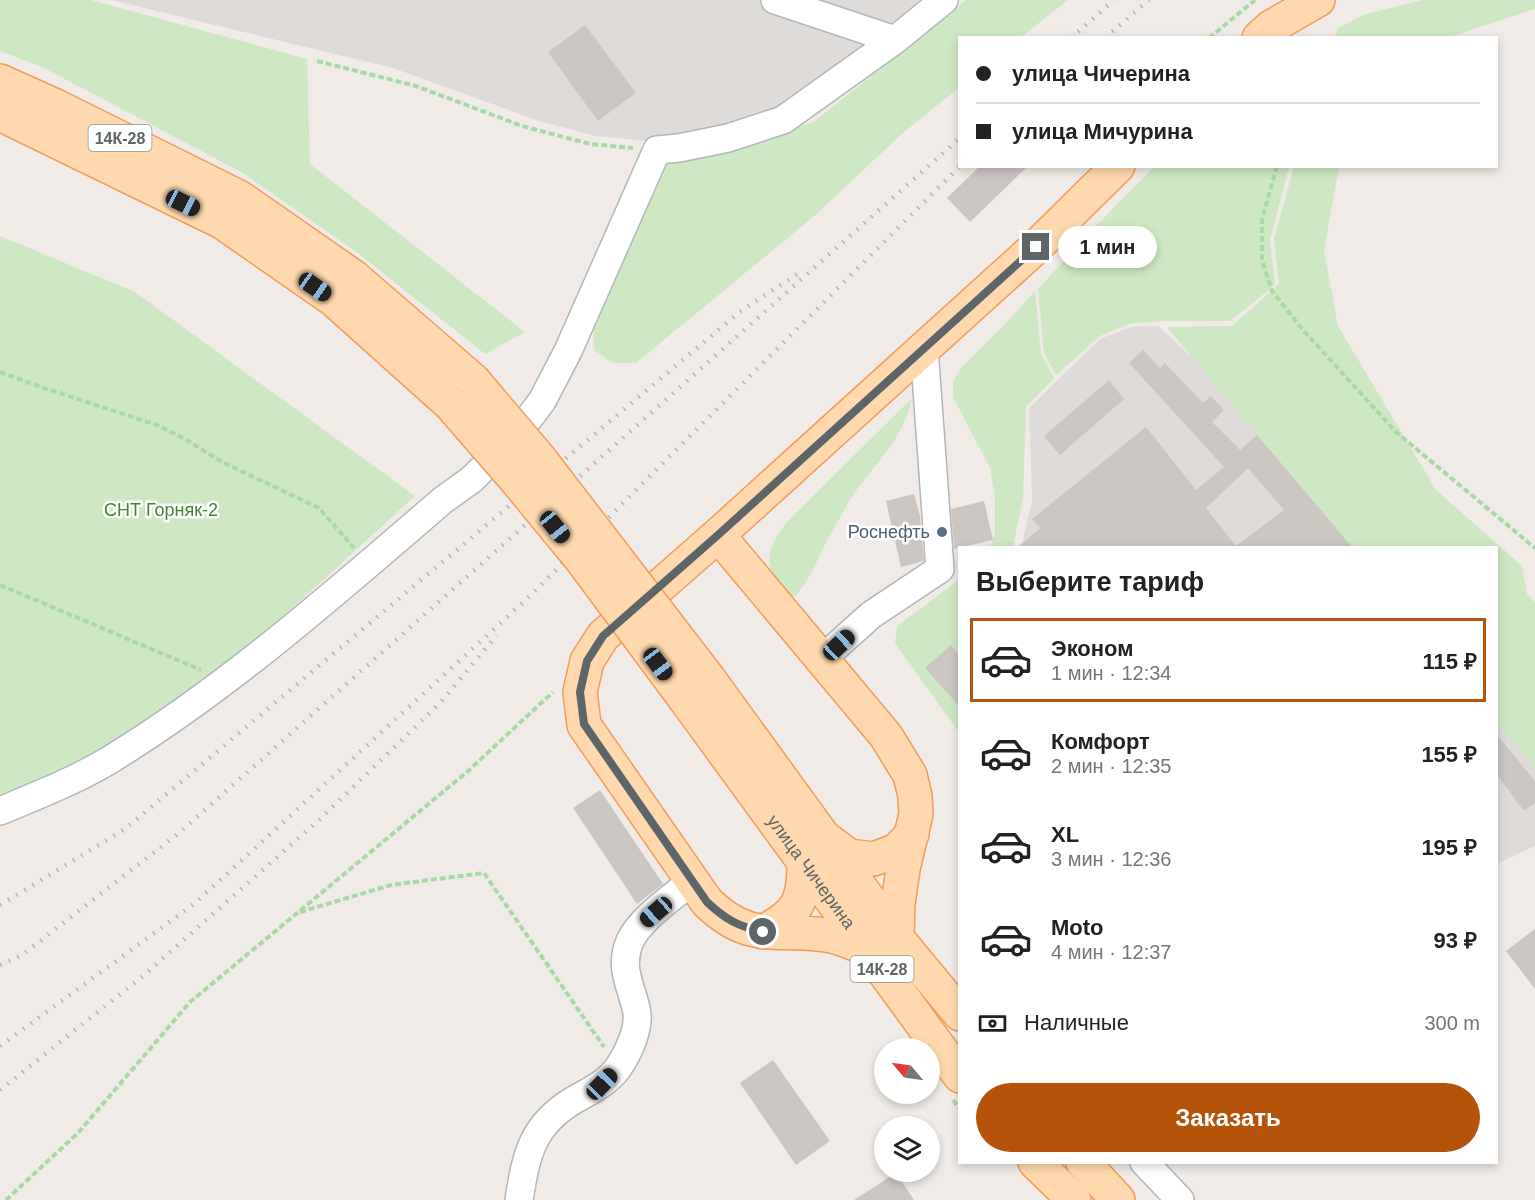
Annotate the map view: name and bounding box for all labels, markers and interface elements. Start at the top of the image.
text: улица Чичерина [1012,61,1190,86]
text: улица Мичурина [1012,119,1193,144]
road number: 14К-28 [88,125,152,151]
car [163,187,203,219]
callout: 1 мин [1057,226,1156,268]
route end [1022,233,1049,260]
text: 1 мин [1080,236,1135,258]
car [295,269,335,305]
park label: СНТ Горняк-2 [104,500,218,520]
car [537,507,573,547]
place label: Роснефть [848,522,930,542]
marker: Роснефть [935,525,949,539]
text: Выберите тариф [976,567,1204,597]
car [820,626,858,664]
icon: car [979,633,1033,687]
text: Эконом [1051,636,1134,661]
car [640,644,676,684]
text: 115 ₽ [1423,649,1477,674]
text: 1 мин · 12:34 [1051,662,1171,684]
icon: car [979,726,1033,780]
text: Комфорт [1051,729,1150,754]
text: 155 ₽ [1421,742,1477,767]
text: 2 мин · 12:35 [1051,755,1171,777]
street label: улица Чичерина [763,811,860,934]
icon: car [979,819,1033,873]
text: XL [1051,822,1079,847]
text: 195 ₽ [1421,835,1477,860]
text: 3 мин · 12:36 [1051,848,1171,870]
car [637,893,675,931]
icon: car [979,912,1033,966]
text: Moto [1051,915,1104,940]
route start [749,918,776,945]
text: 93 ₽ [1434,928,1477,953]
text: 4 мин · 12:37 [1051,941,1171,963]
road number: 14К-28 [850,956,914,982]
icon: cash [976,1007,1009,1040]
text: Наличные [1024,1010,1129,1035]
text: 300 m [1424,1012,1480,1034]
north arrow [874,1038,940,1104]
map controls [874,1038,940,1182]
car [583,1065,621,1103]
button: Заказать [976,1083,1480,1152]
button: layers [874,1116,940,1182]

